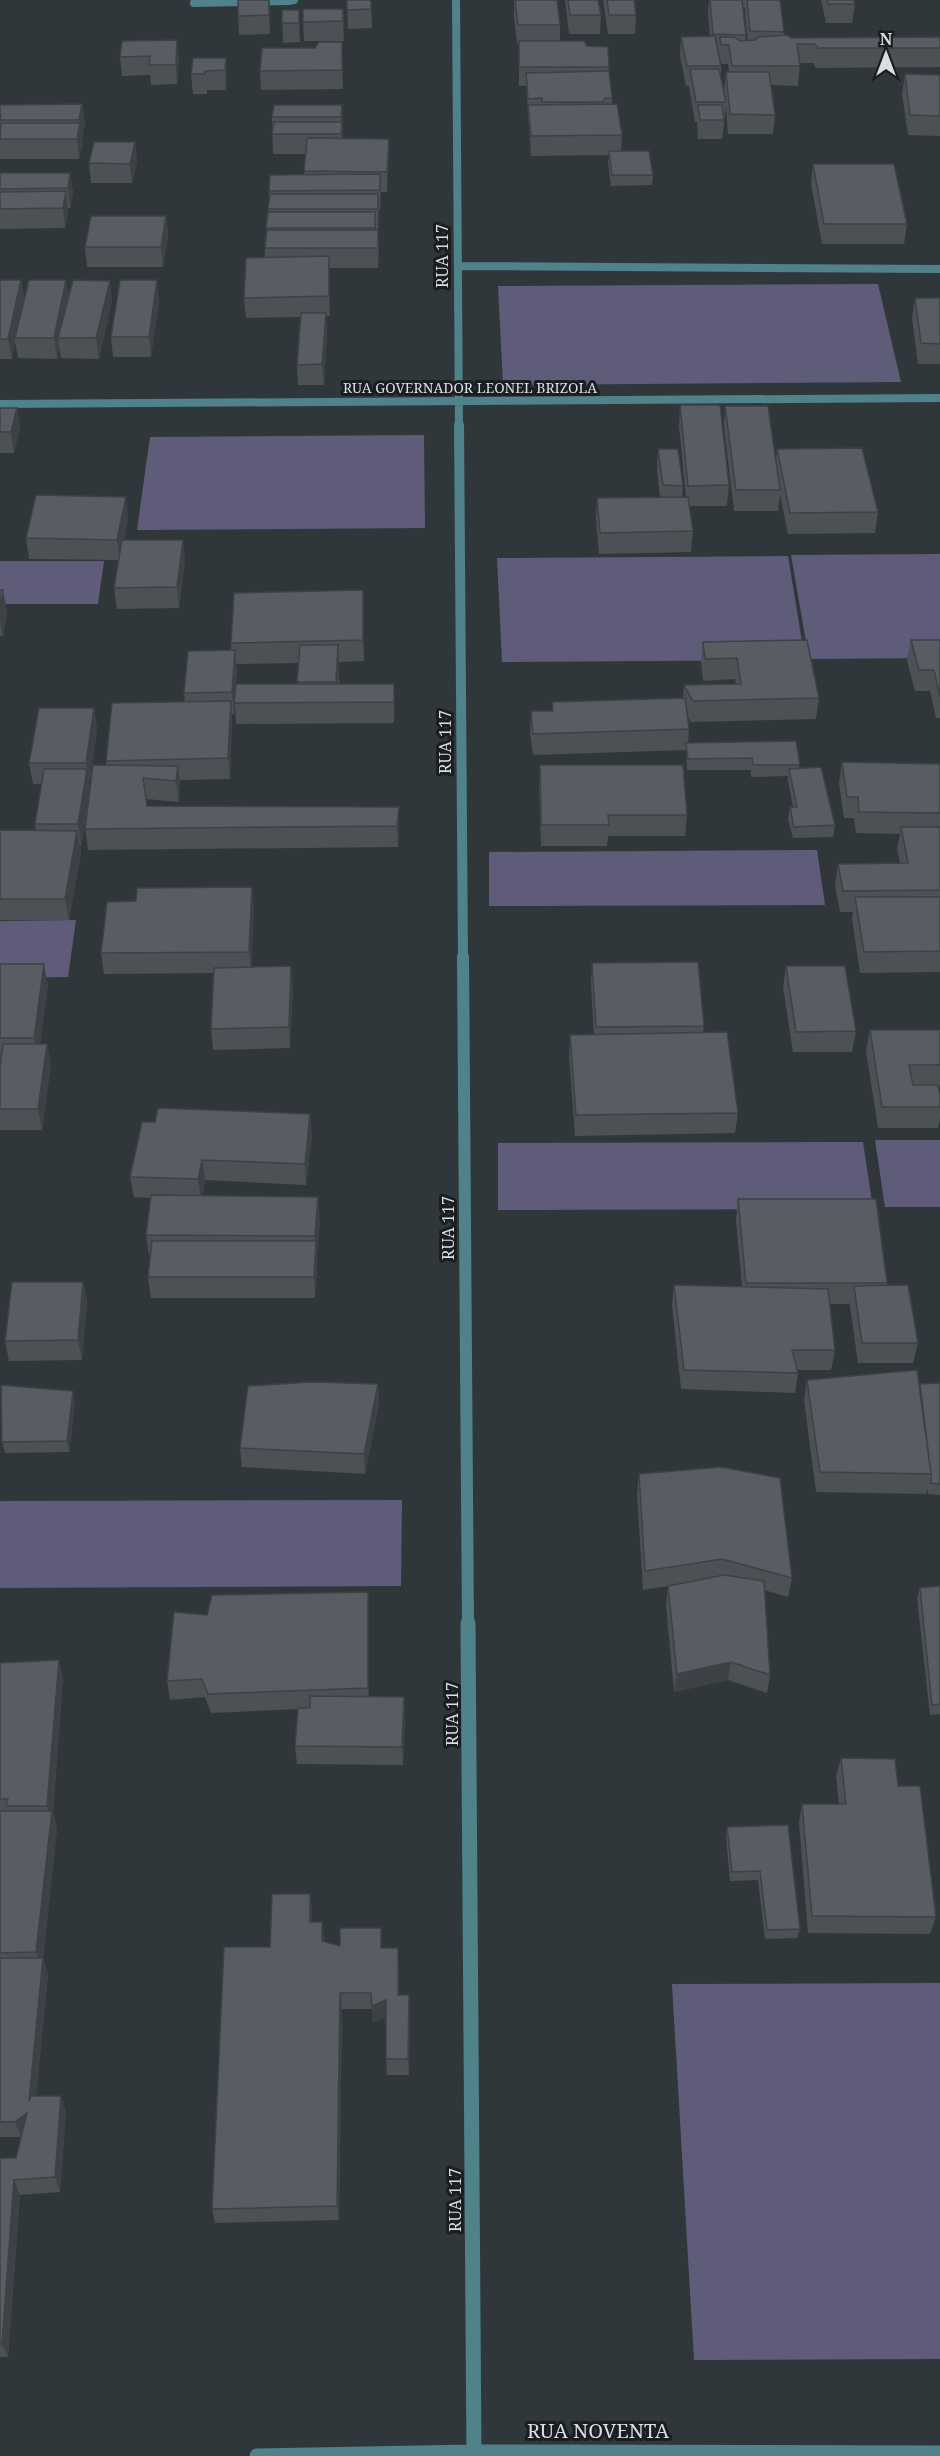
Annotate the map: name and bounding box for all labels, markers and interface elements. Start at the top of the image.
north arrow [856,24,916,84]
text: N [880,28,893,50]
street label: RUA 117 [431,224,453,288]
street label: RUA GOVERNADOR LEONEL BRIZOLA [343,378,597,397]
street label: RUA 117 [434,710,456,774]
street label: RUA 117 [437,1196,459,1260]
street label: RUA 117 [441,1682,463,1746]
street label: RUA 117 [444,2168,466,2232]
street label: RUA NOVENTA [527,2417,670,2444]

